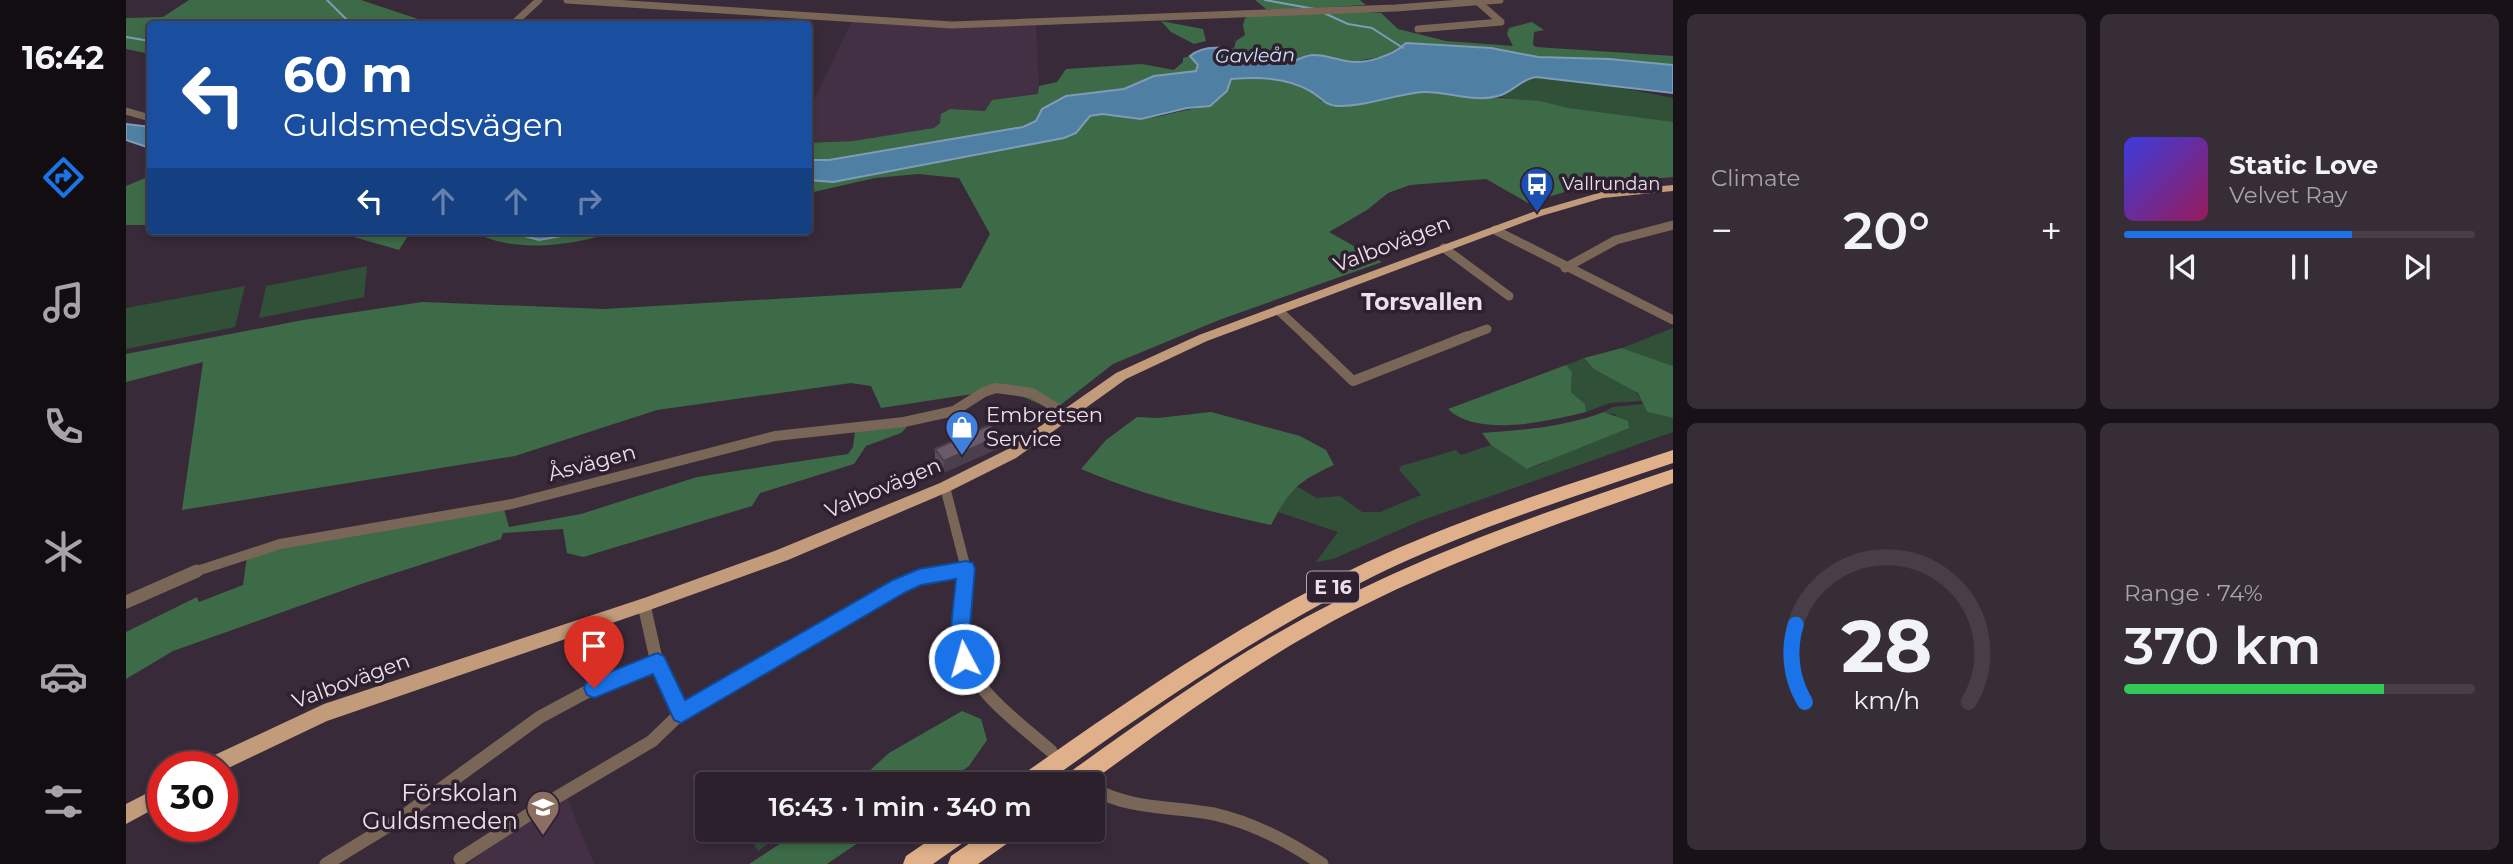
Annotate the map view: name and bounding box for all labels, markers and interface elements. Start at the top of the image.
text: 16:42 [22,38,104,77]
water label: Gavleån [1215,43,1295,68]
text: 60 m [283,45,413,104]
icon: left [168,49,259,140]
text: Guldsmedsvägen [283,105,564,144]
text: Static Love [2229,149,2378,181]
icon: directions [39,153,88,202]
text: Climate [1711,164,1800,192]
bus stop icon: Vallrundan [1518,165,1556,214]
place label: Vallrundan [1562,173,1660,195]
text: Velvet Ray [2229,181,2347,209]
icon: left [351,182,389,220]
icon: ahead [424,182,462,220]
icon: ahead [497,182,535,220]
icon: right [570,182,608,220]
text: 20° [1843,199,1930,262]
text: − [1711,207,1733,254]
text: + [2040,207,2062,254]
street label: Valbovägen [1330,210,1454,277]
icon: previous [2164,248,2202,286]
icon: pause [2281,248,2319,286]
icon: next [2398,248,2436,286]
icon: music [39,278,88,327]
district label: Torsvallen [1361,288,1483,316]
icon: phone [39,402,88,451]
place label: Embretsen Service [986,402,1103,451]
shop icon: Embretsen Service [943,408,981,457]
street label: Åsvägen [545,439,638,486]
street label: Valbovägen [821,452,944,523]
icon: climate [39,527,88,576]
road number: E 16 [1307,572,1359,602]
text: Range · 74% [2124,579,2263,607]
text: 28 [1841,603,1932,691]
text: 370 km [2124,614,2321,677]
pin [564,616,624,688]
position arrow [927,622,1001,696]
icon: arrive [575,627,613,665]
street label: Valbovägen [289,648,413,713]
icon: car [39,652,88,701]
text: km/h [1853,685,1920,715]
speed limit sign: 30 [147,751,238,842]
icon: filters [39,777,88,826]
place label: Förskolan Guldsmeden [362,778,518,835]
school or university icon: Förskolan Guldsmeden [524,788,562,837]
text: 16:43 · 1 min · 340 m [768,791,1032,823]

